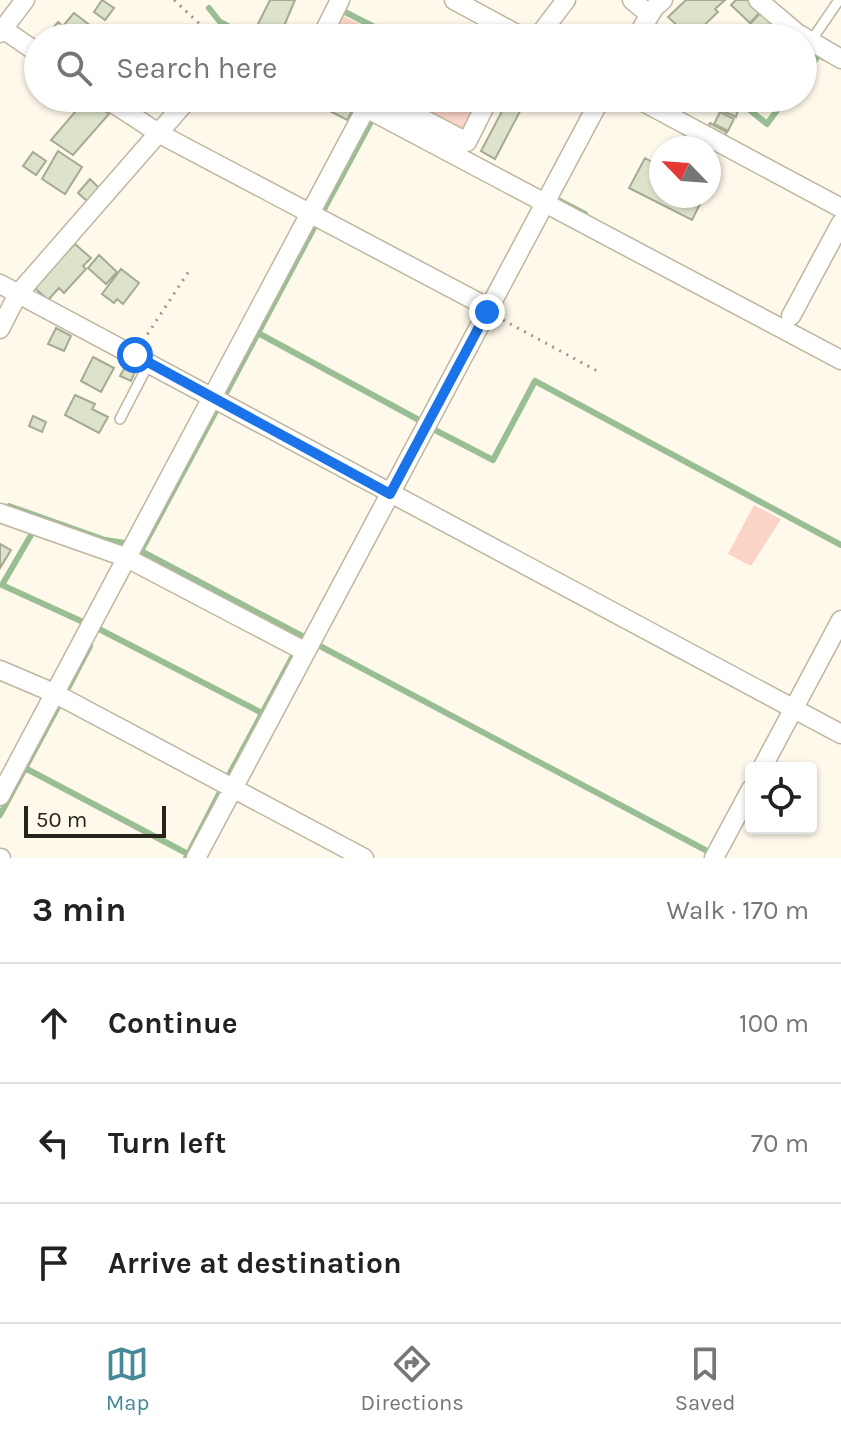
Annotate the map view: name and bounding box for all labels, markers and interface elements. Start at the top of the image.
search box [24,24,817,112]
icon: search [52,46,96,90]
text: Search here [116,50,277,86]
north arrow [649,136,721,208]
route end [469,294,505,330]
route start [117,337,153,373]
map controls [745,762,817,834]
button: locate [745,762,817,834]
scale bar [24,802,166,838]
text: 50 m [36,807,87,833]
text: 3 min [32,890,126,930]
text: Walk · 170 m [667,895,809,926]
icon: ahead [32,1001,76,1045]
text: Continue [108,1005,238,1041]
text: 100 m [739,1008,809,1039]
icon: left [32,1121,76,1165]
text: Turn left [108,1125,226,1161]
text: 70 m [751,1128,809,1159]
icon: arrive [32,1241,76,1285]
text: Arrive at destination [108,1245,402,1281]
tab: Map [105,1342,149,1416]
tab: Directions [360,1342,464,1416]
tab: Saved [675,1342,736,1416]

